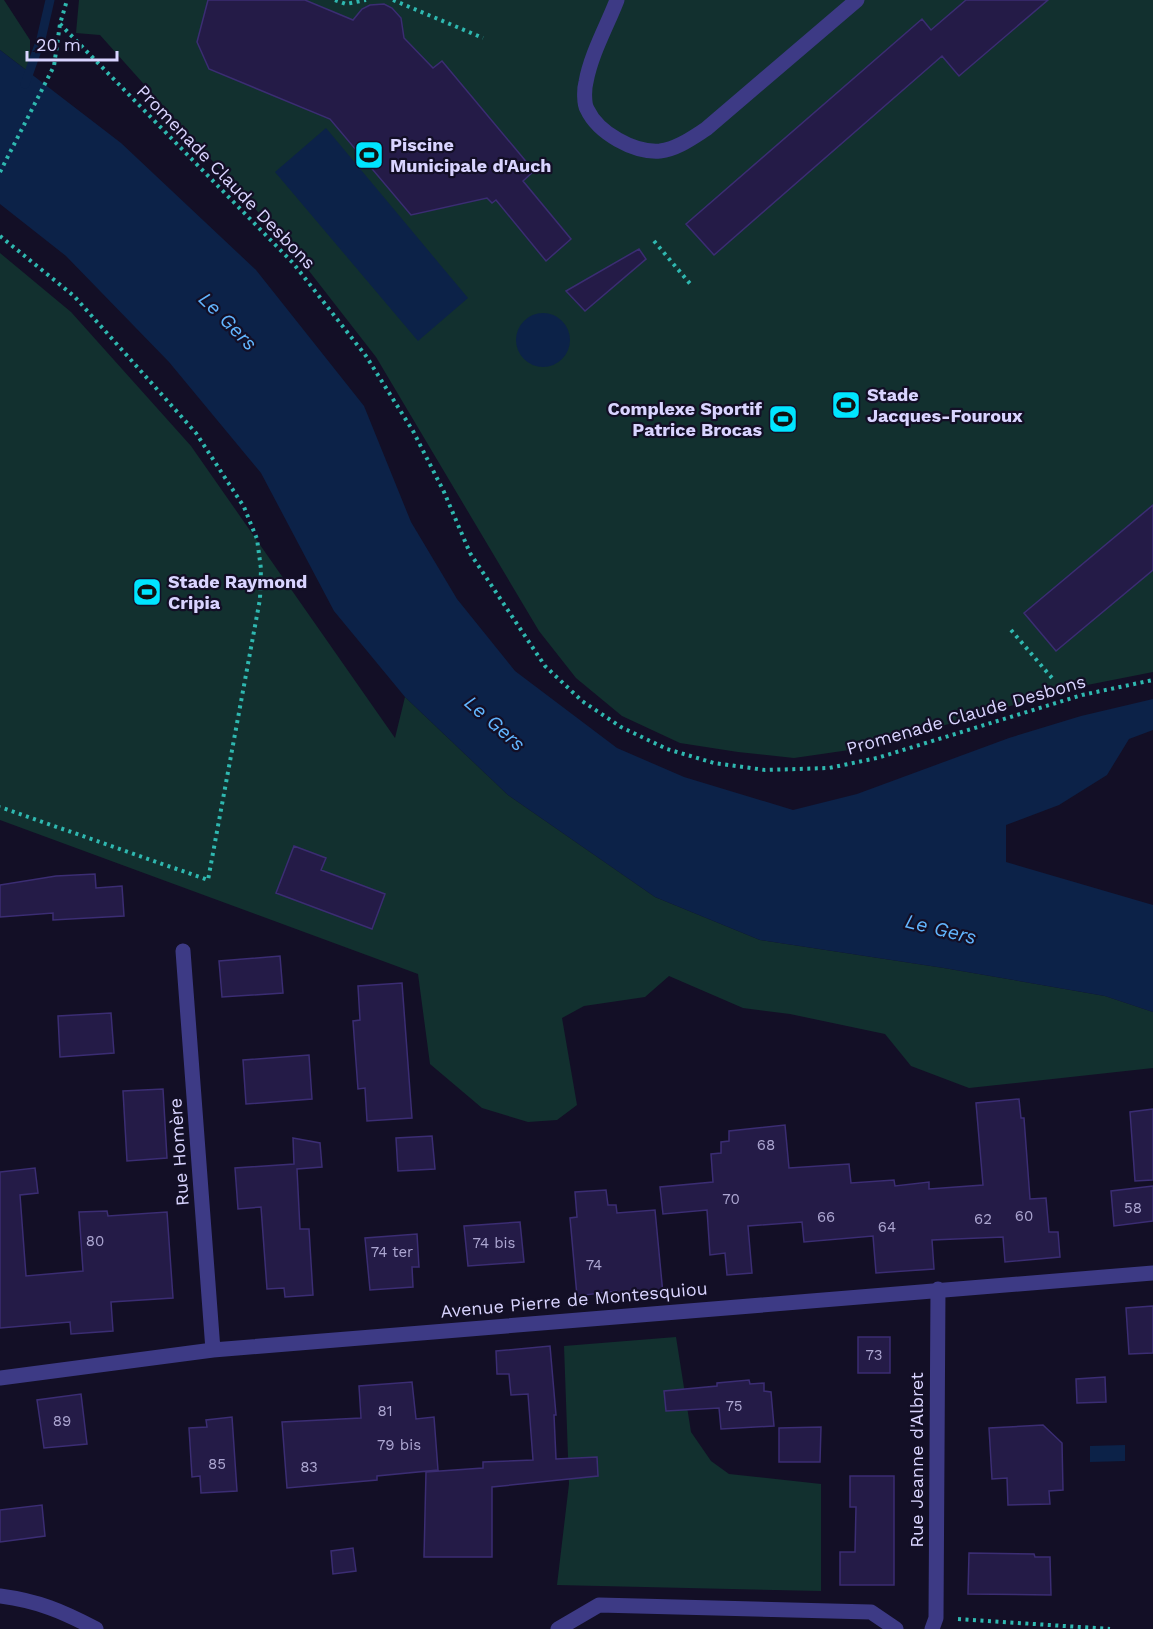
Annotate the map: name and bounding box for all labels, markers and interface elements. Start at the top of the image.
scale bar [27,24,117,62]
text: 20 m [36,34,81,55]
street label: Promenade Claude Desbons [133,80,320,273]
place label: Piscine Municipale d'Auch [390,134,552,176]
sports icon: Piscine Municipale d'Auch [353,139,385,171]
water label: Le Gers [194,287,262,355]
place label: Stade Jacques-Fouroux [867,384,1023,426]
sports icon: Stade Jacques-Fouroux [830,389,862,421]
place label: Complexe Sportif Patrice Brocas [607,398,763,440]
sports icon: Complexe Sportif Patrice Brocas [767,403,799,435]
place label: Stade Raymond Cripia [168,571,307,613]
sports icon: Stade Raymond Cripia [131,576,163,608]
street label: Promenade Claude Desbons [844,670,1088,759]
water label: Le Gers [460,690,530,756]
water label: Le Gers [903,909,979,949]
street label: Rue Homère [164,1097,193,1207]
house number: 68 [757,1136,775,1154]
house number: 70 [722,1190,740,1208]
house number: 58 [1124,1199,1142,1217]
house number: 60 [1015,1207,1033,1225]
house number: 66 [817,1208,835,1226]
house number: 62 [974,1210,992,1228]
house number: 64 [878,1218,896,1236]
house number: 80 [86,1232,104,1250]
house number: 74 bis [473,1234,516,1252]
house number: 74 ter [371,1243,413,1261]
house number: 74 [586,1256,602,1274]
street label: Avenue Pierre de Montesquiou [439,1277,708,1322]
house number: 73 [865,1346,883,1364]
street label: Rue Jeanne d'Albret [906,1372,927,1548]
house number: 75 [725,1397,743,1415]
house number: 81 [377,1402,393,1420]
house number: 89 [53,1412,71,1430]
house number: 79 bis [377,1436,421,1454]
house number: 85 [208,1455,226,1473]
house number: 83 [300,1458,318,1476]

